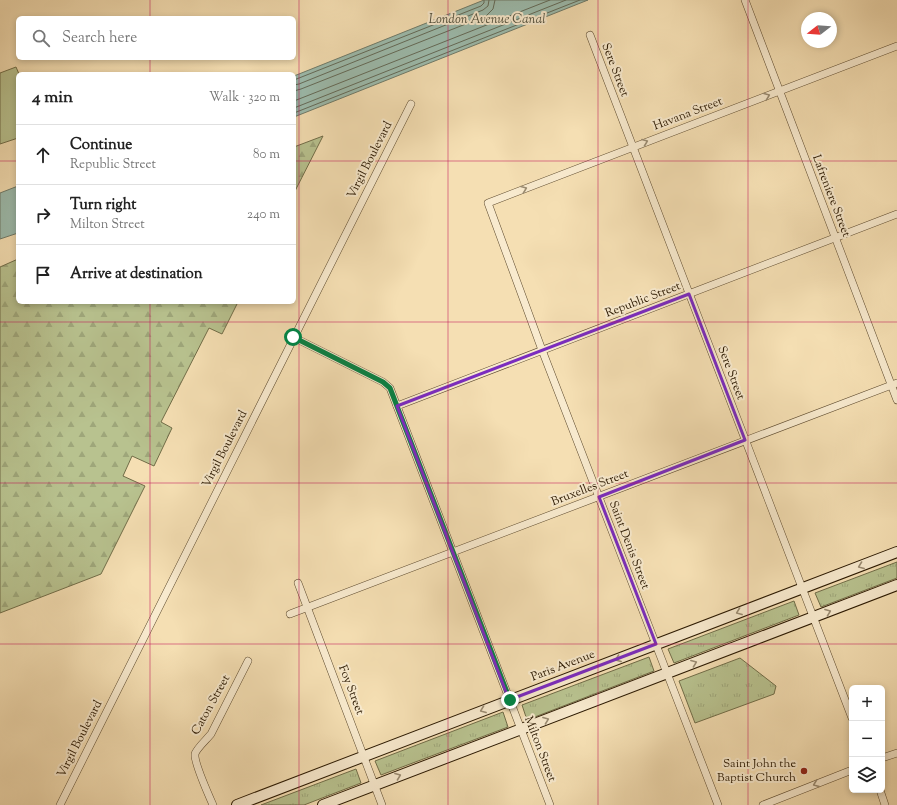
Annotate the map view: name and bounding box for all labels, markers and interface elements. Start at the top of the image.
water label: London Avenue Canal [428,11,546,29]
north arrow [801,12,837,48]
search box [16,16,296,60]
icon: search [30,27,52,49]
text: Search here [62,28,137,49]
street label: Sere Street [596,40,634,100]
text: 4 min [32,86,73,110]
text: Walk · 320 m [209,89,280,107]
street label: Havana Street [651,93,725,135]
one-way arrow [763,93,770,101]
street label: Virgil Boulevard [343,118,397,202]
text: Continue [70,135,132,156]
one-way arrow [642,139,649,147]
icon: ahead [32,144,54,166]
text: 80 m [253,146,280,164]
street label: Lafreniere Street [807,152,855,240]
text: Republic Street [70,156,156,174]
one-way arrow [521,186,528,194]
text: Turn right [70,195,136,216]
icon: right [32,204,54,226]
text: 240 m [247,206,280,224]
text: Milton Street [70,216,145,234]
icon: arrive [32,264,54,286]
text: Arrive at destination [70,264,203,285]
street label: Republic Street [603,277,683,323]
route start [284,328,302,346]
street label: Sere Street [712,343,750,403]
street label: Virgil Boulevard [198,407,252,491]
street label: Bruxelles Street [549,465,631,511]
street label: Saint Denis Street [604,498,654,592]
one-way arrow [857,561,864,569]
one-way arrow [736,608,743,616]
one-way arrow [825,608,832,616]
street label: Paris Avenue [528,645,598,686]
one-way arrow [614,654,621,662]
one-way arrow [690,660,697,668]
street label: Foy Street [333,662,369,718]
street label: Caton Street [187,672,235,738]
map controls [849,685,885,793]
button: + [849,685,885,721]
route end [501,691,519,709]
street label: Virgil Boulevard [53,697,107,781]
one-way arrow [480,706,487,714]
street label: Milton Street [519,714,561,784]
one-way arrow [542,716,549,724]
button: − [849,721,885,757]
place label: Saint John the Baptist Church [717,755,796,787]
button: layers [849,757,885,793]
marker: Saint John the Baptist Church [799,766,809,776]
one-way arrow [395,773,402,781]
one-way arrow [812,780,819,788]

